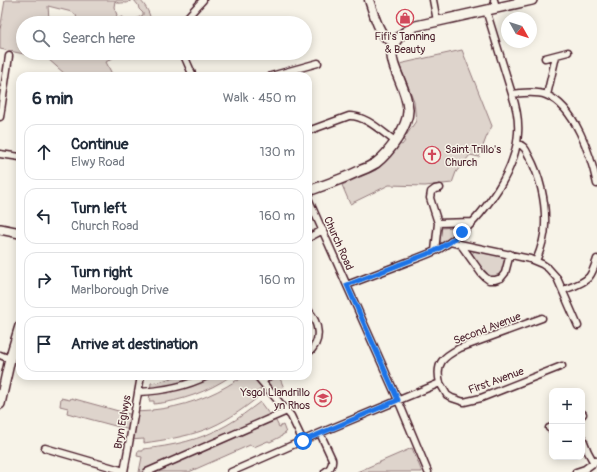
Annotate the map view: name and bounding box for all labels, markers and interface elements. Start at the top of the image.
shop icon: Fifi's Tanning & Beauty [395,8,415,28]
north arrow [501,12,537,48]
search box [16,16,312,60]
icon: search [30,27,52,49]
text: Search here [62,29,135,48]
place label: Fifi's Tanning & Beauty [375,30,436,56]
text: 6 min [32,88,73,109]
text: Walk · 450 m [223,90,296,106]
text: Continue [71,135,129,154]
icon: ahead [33,141,55,163]
place label: Saint Trillo's Church [445,143,501,169]
text: 130 m [259,144,295,160]
church icon: Saint Trillo's Church [422,145,442,165]
text: Elwy Road [71,154,125,170]
text: Turn left [71,199,127,218]
icon: left [33,205,55,227]
text: 160 m [259,208,295,224]
street label: Church Road [321,214,356,272]
text: Church Road [71,218,139,234]
route end [453,223,471,241]
text: Turn right [71,263,132,282]
icon: right [33,269,55,291]
text: 160 m [259,272,295,288]
text: Marlborough Drive [71,282,169,298]
street label: Second Avenue [452,309,523,347]
icon: arrive [33,333,55,355]
text: Arrive at destination [71,335,198,354]
street label: First Avenue [467,364,526,397]
place label: Ysgol Llandrillo yn Rhos [240,386,310,412]
school or university icon: Ysgol Llandrillo yn Rhos [313,388,333,408]
map controls [549,388,585,460]
button: + [549,388,585,424]
street label: Bryn Eglwys [111,394,134,450]
button: − [549,424,585,460]
route start [294,432,312,450]

